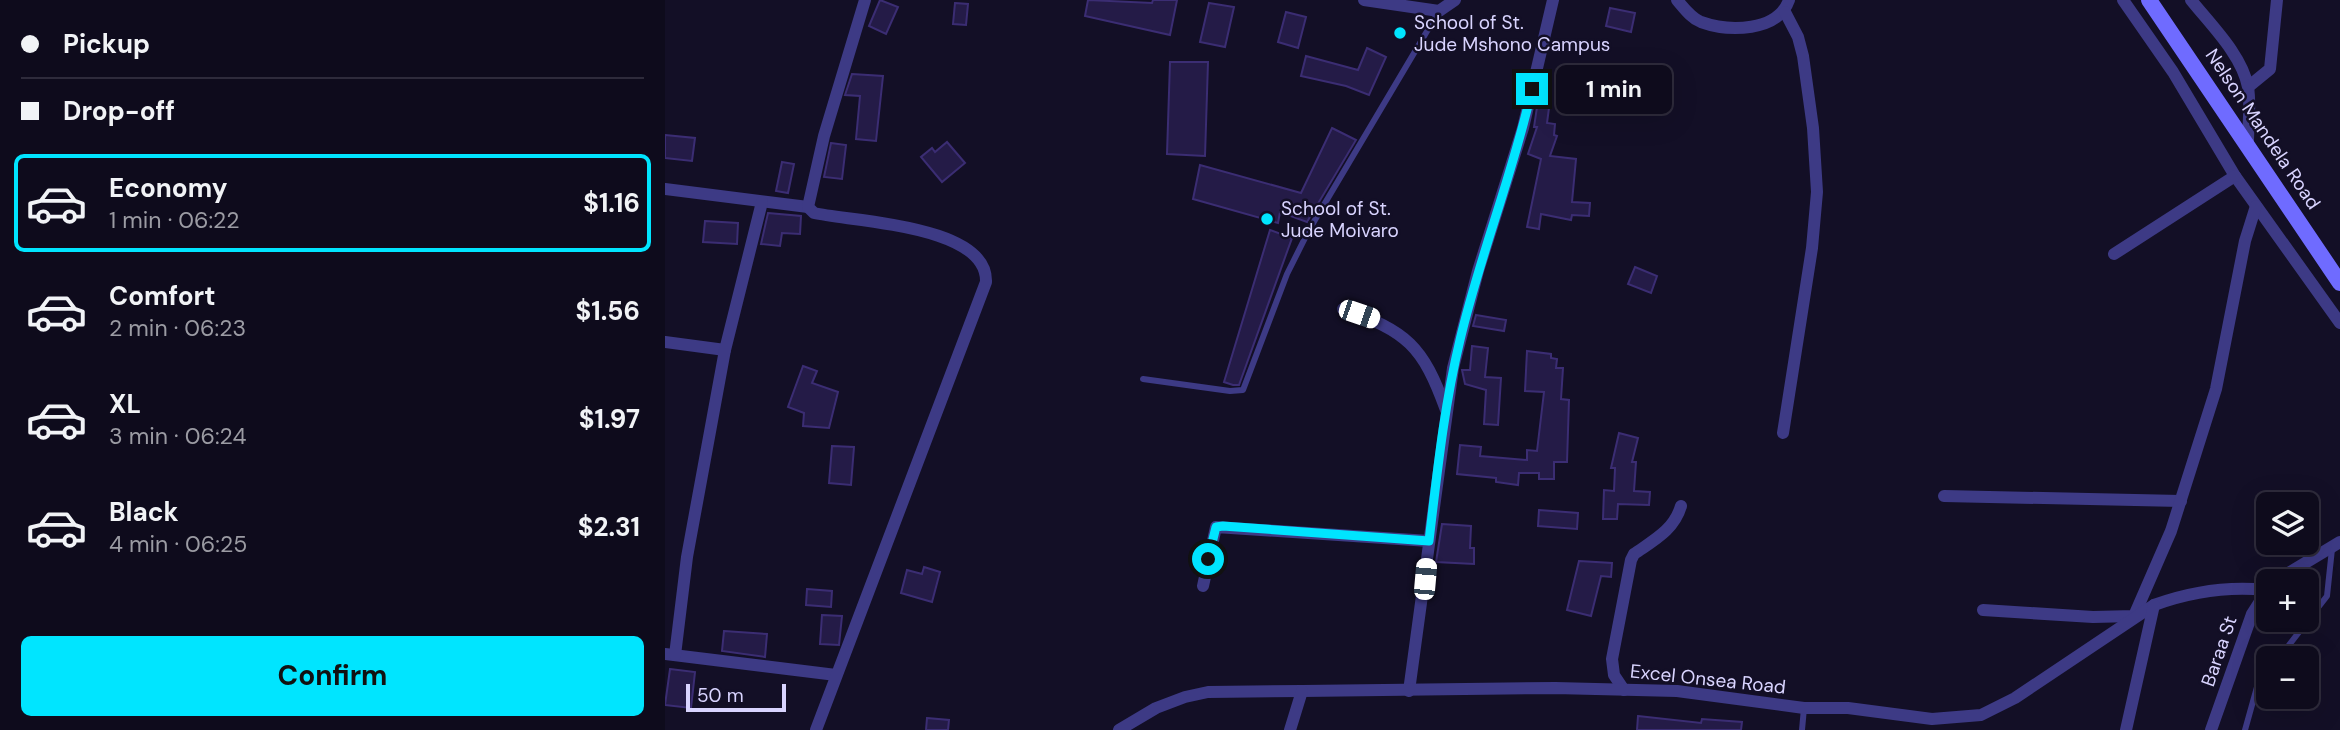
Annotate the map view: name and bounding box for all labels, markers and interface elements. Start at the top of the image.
place label: School of St. Jude Mshono Campus [1414,10,1610,57]
marker: School of St. Jude Mshono Campus [1392,25,1408,41]
text: Pickup [63,27,150,61]
street label: Nelson Mandela Road [2200,44,2326,214]
callout: 1 min [1557,64,1672,114]
route end [1516,73,1548,105]
text: 1 min [1586,74,1642,104]
text: Drop-off [63,94,175,128]
text: Economy [109,171,227,205]
icon: car [25,172,88,235]
text: $1.16 [583,186,640,220]
place label: School of St. Jude Moivaro [1281,196,1399,243]
text: 1 min · 06:22 [109,205,240,235]
marker: School of St. Jude Moivaro [1259,211,1275,227]
text: Comfort [109,279,215,313]
icon: car [25,280,88,343]
text: $1.56 [576,294,640,328]
car [1336,297,1383,331]
text: 2 min · 06:23 [109,313,246,343]
text: XL [109,387,141,421]
icon: car [25,388,88,451]
text: $1.97 [579,402,640,436]
text: 3 min · 06:24 [109,421,246,451]
map controls [2256,492,2319,709]
button: layers [2256,492,2319,555]
text: Black [109,495,179,529]
icon: car [25,496,88,559]
text: $2.31 [578,510,640,544]
text: 4 min · 06:25 [109,529,247,559]
route start [1192,543,1224,575]
car [1413,557,1438,601]
button: + [2256,569,2319,632]
street label: Baraa St [2195,612,2243,690]
button: Confirm [21,636,644,716]
button: − [2256,646,2319,709]
street label: Excel Onsea Road [1629,658,1787,700]
scale bar [686,681,786,713]
text: 50 m [697,683,744,708]

